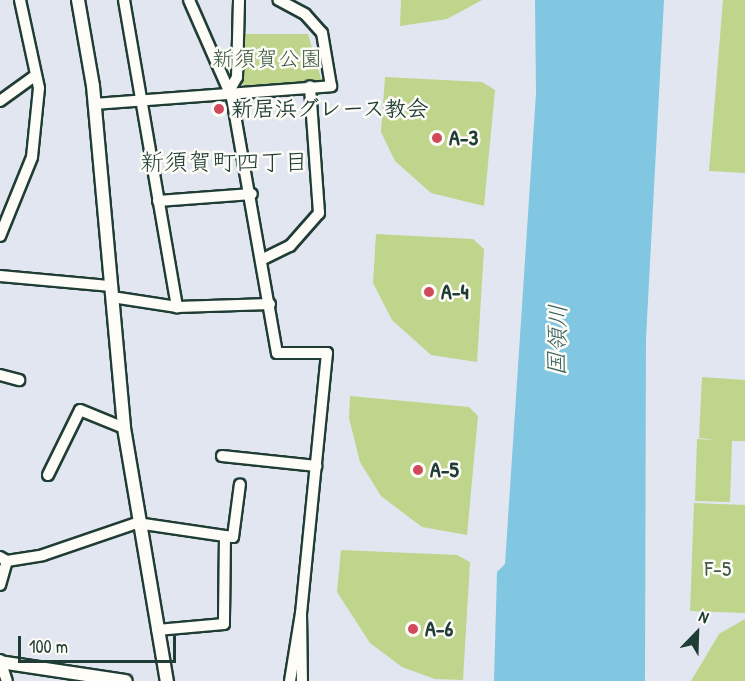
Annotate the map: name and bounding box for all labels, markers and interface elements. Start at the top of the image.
park label: 新須賀公園 [212,46,322,72]
place label: 新居浜グレース教会 [231,96,430,122]
marker: 新居浜グレース教会 [212,102,226,116]
place label: A-3 [449,125,478,151]
marker: A-3 [430,131,444,145]
district label: 新須賀町四丁目 [140,148,308,176]
place label: A-4 [441,279,469,305]
marker: A-4 [422,285,436,299]
water label: 国領川 [542,304,572,376]
place label: A-5 [430,457,459,483]
marker: A-5 [411,463,425,477]
park label: F-5 [705,556,731,582]
north arrow [667,603,727,663]
text: N [696,605,712,628]
place label: A-6 [425,616,453,642]
marker: A-6 [406,622,420,636]
scale bar [21,624,178,662]
text: 100 m [29,634,68,659]

